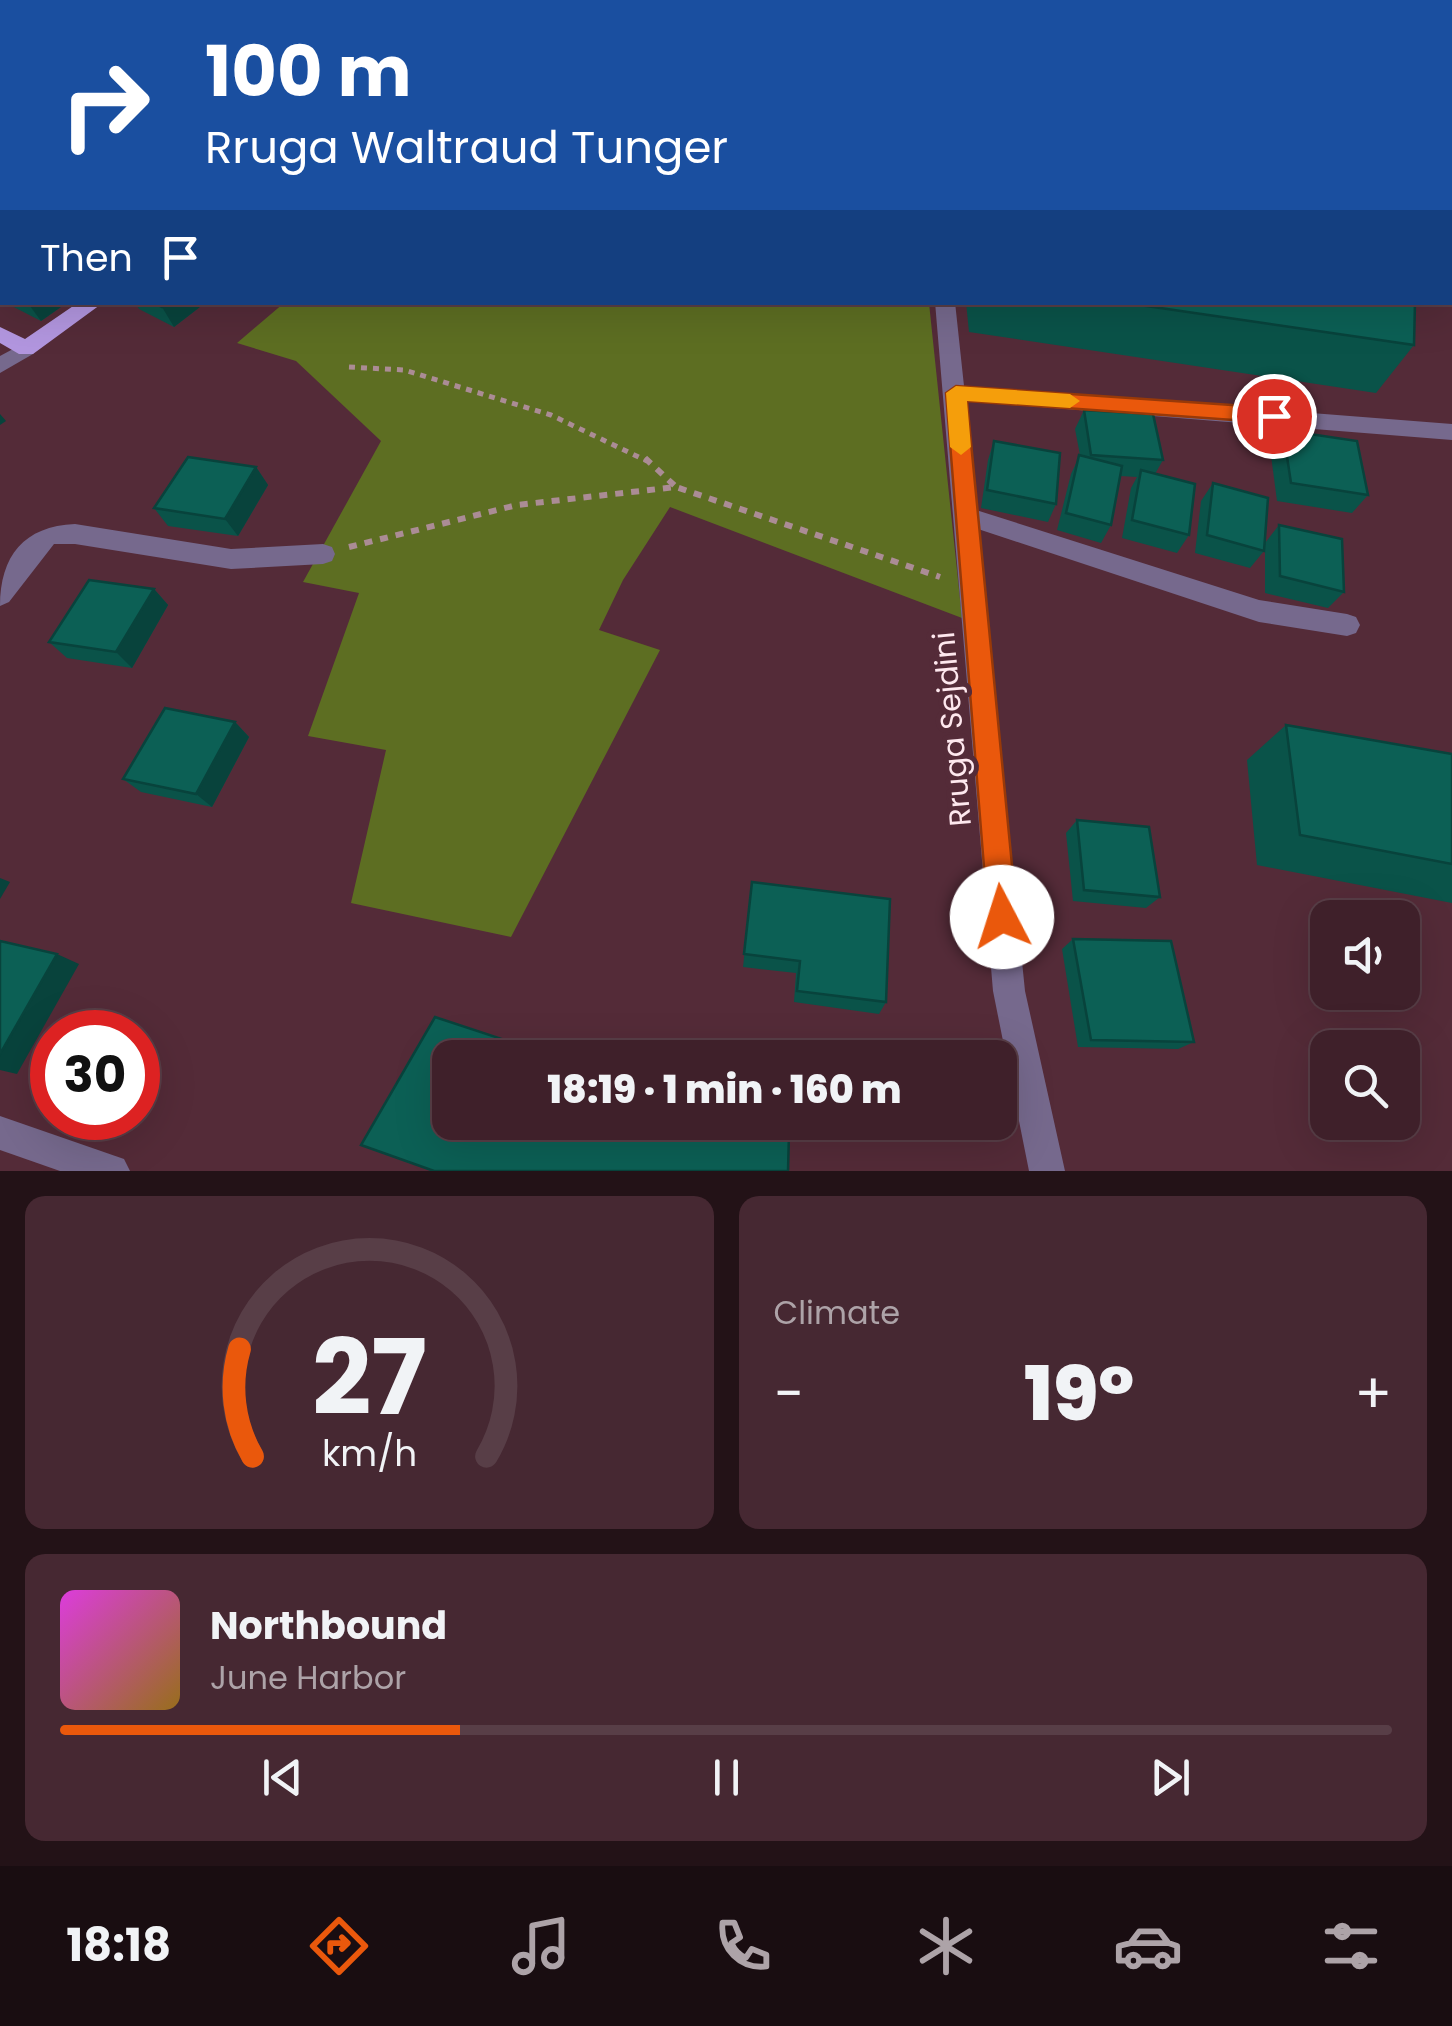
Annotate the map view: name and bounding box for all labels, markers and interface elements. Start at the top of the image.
text: 100 m [205,22,412,121]
icon: right [40,40,170,170]
text: Rruga Waltraud Tunger [205,116,728,179]
icon: arrive [153,230,208,285]
text: Then [40,231,133,284]
pin [1232,374,1317,459]
icon: arrive [1247,389,1302,444]
street label: Rruga Sejdini [922,630,982,828]
position arrow [950,865,1054,969]
map controls [1310,900,1420,1140]
button: sound [1310,900,1420,1010]
speed limit sign: 30 [30,1010,160,1140]
button: search [1310,1030,1420,1140]
text: 18:19 · 1 min · 160 m [547,1063,902,1116]
text: Climate [774,1290,900,1335]
text: 27 [312,1305,427,1450]
text: 19° [1024,1341,1134,1446]
text: − [774,1355,804,1432]
text: + [1354,1355,1392,1432]
text: km/h [322,1428,417,1479]
text: Northbound [210,1599,447,1652]
text: June Harbor [210,1655,406,1700]
icon: previous [255,1750,310,1805]
icon: pause [699,1750,754,1805]
icon: next [1143,1750,1198,1805]
icon: directions [304,1911,374,1981]
icon: music [506,1911,576,1981]
icon: phone [708,1911,778,1981]
icon: climate [911,1911,981,1981]
icon: car [1113,1911,1183,1981]
icon: filters [1316,1911,1386,1981]
text: 18:18 [66,1914,171,1977]

